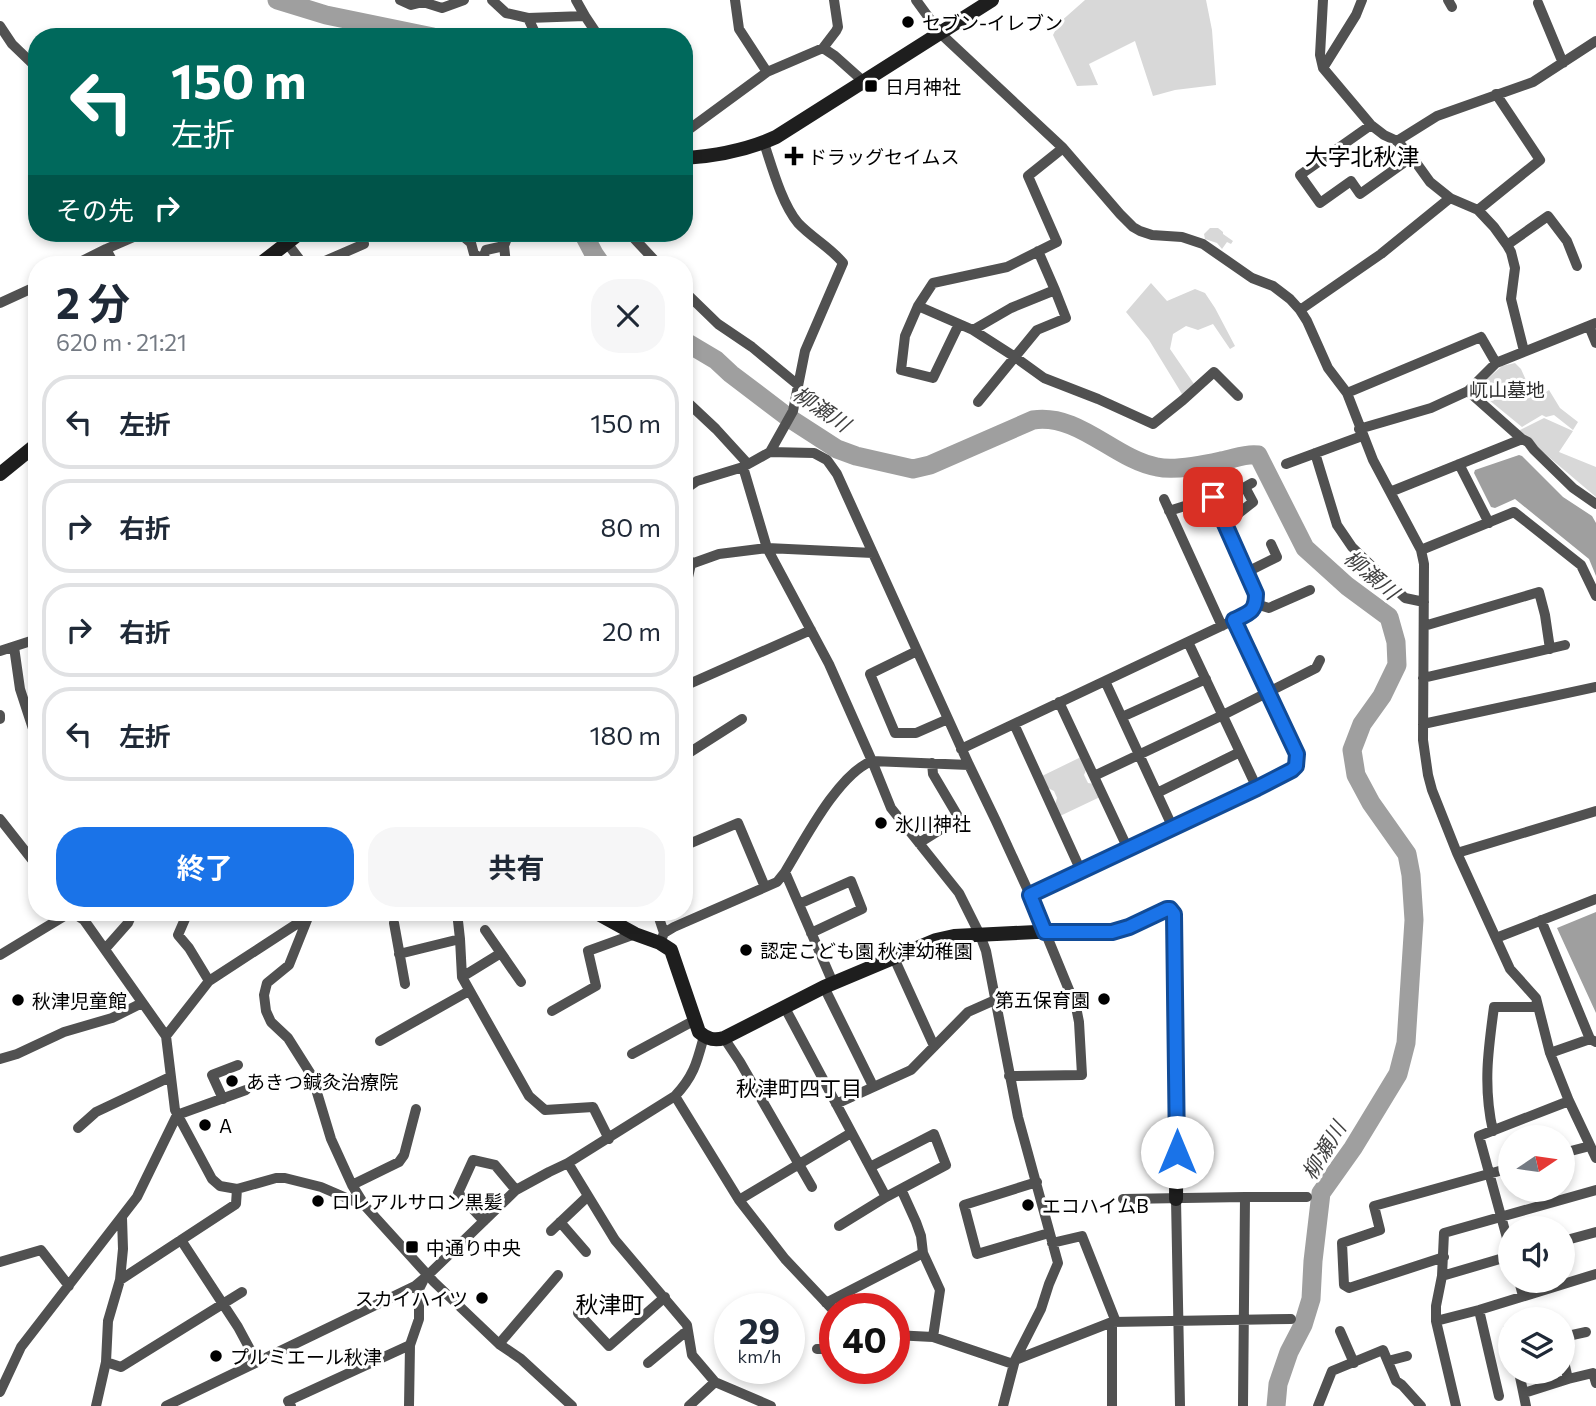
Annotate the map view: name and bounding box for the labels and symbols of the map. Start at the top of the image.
place label: セブン-イレブン [922,11,1063,34]
marker: セブン-イレブン [900,14,916,30]
place label: 日月神社 [885,75,961,98]
marker: 日月神社 [863,78,879,94]
district label: 大字北秋津 [1305,142,1420,170]
place label: ドラッグセイムス [808,145,960,168]
marker: ドラッグセイムス [786,148,802,164]
park label: 屼山墓地 [1469,378,1545,401]
water label: 柳瀬川 [789,380,857,437]
pin [1183,467,1243,527]
water label: 柳瀬川 [1340,544,1406,605]
place label: 氷川神社 [895,812,971,835]
marker: 氷川神社 [873,815,889,831]
place label: 認定こども園 秋津幼稚園 [760,939,973,962]
marker: 認定こども園 秋津幼稚園 [738,942,754,958]
place label: 第五保育園 [995,988,1090,1011]
place label: 秋津児童館 [32,989,127,1012]
marker: 第五保育園 [1096,991,1112,1007]
marker: 秋津児童館 [10,992,26,1008]
place label: あきつ鍼灸治療院 [246,1070,398,1093]
marker: あきつ鍼灸治療院 [224,1073,240,1089]
district label: 秋津町四丁目 [736,1075,862,1100]
place label: A [219,1114,232,1137]
position arrow [1140,1115,1214,1189]
water label: 柳瀬川 [1296,1115,1351,1183]
marker: A [197,1117,213,1133]
north arrow [1498,1125,1575,1202]
place label: ロレアルサロン黒髪 [332,1190,503,1213]
marker: ロレアルサロン黒髪 [310,1193,326,1209]
place label: エコハイムB [1042,1194,1149,1217]
marker: エコハイムB [1020,1197,1036,1213]
place label: 中通り中央 [426,1236,521,1259]
marker: 中通り中央 [404,1239,420,1255]
place label: スカイハイツ [355,1287,468,1310]
marker: スカイハイツ [474,1290,490,1306]
district label: 秋津町 [576,1290,645,1318]
speed limit sign: 40 [819,1293,910,1384]
place label: プルミエール秋津 [230,1345,382,1368]
marker: プルミエール秋津 [208,1348,224,1364]

